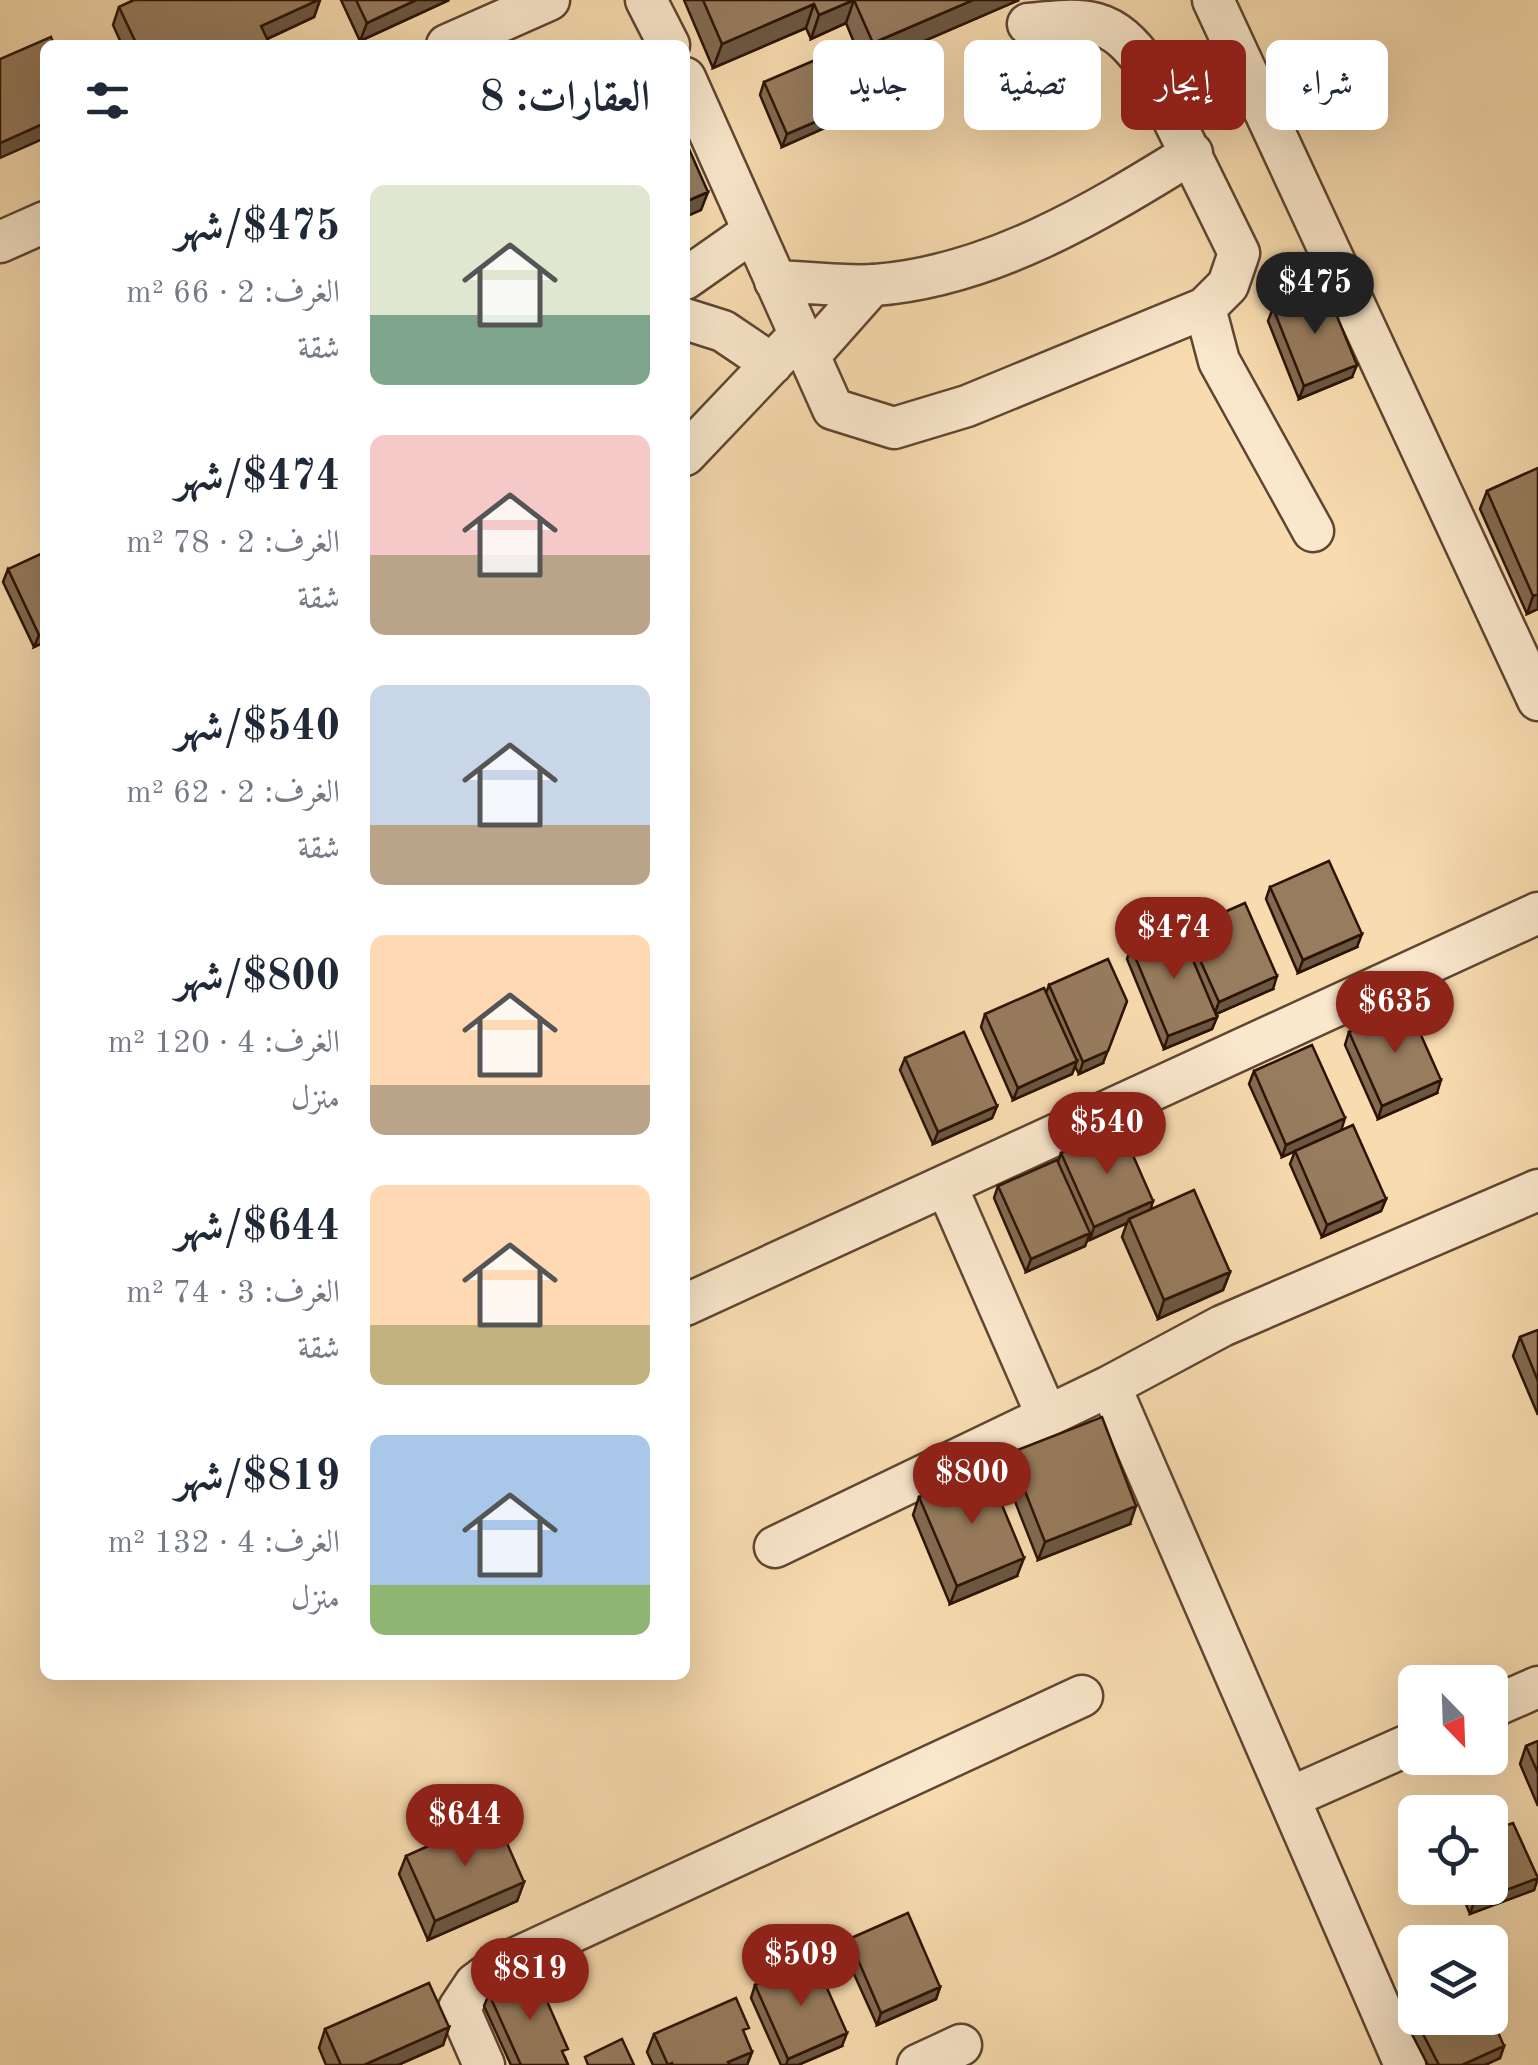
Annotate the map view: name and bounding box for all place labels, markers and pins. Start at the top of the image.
pin: $475 [1256,252,1374,337]
pin: $474 [1115,897,1233,982]
pin: $635 [1336,971,1454,1056]
pin: $540 [1048,1092,1166,1177]
pin: $800 [913,1442,1031,1527]
pin: $644 [406,1784,524,1869]
pin: $509 [742,1924,860,2009]
pin: $819 [471,1938,589,2023]

